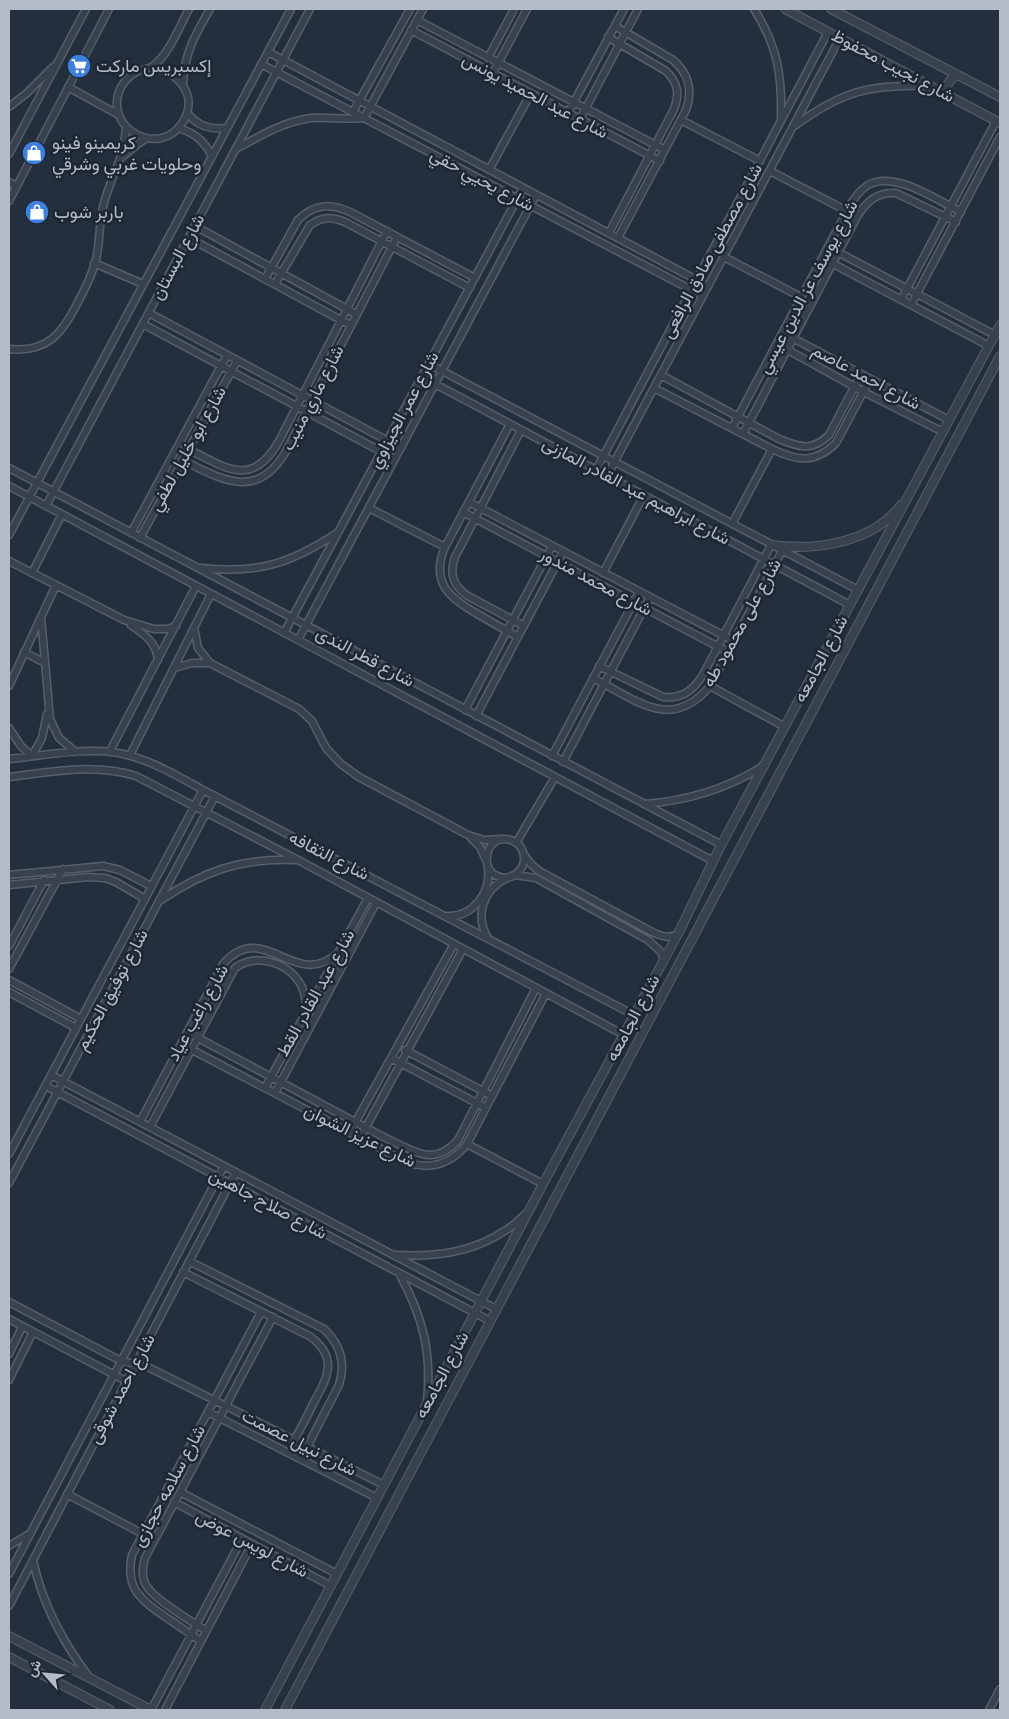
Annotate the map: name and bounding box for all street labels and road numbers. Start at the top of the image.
street label: شارع نجيب محفوظ [827,23,959,109]
street label: شارع عبد الحميد يونس [458,47,612,145]
street label: شارع يحيي حقي [425,142,538,220]
street label: شارع مصطفى صادق الرافعى [655,159,769,343]
street label: شارع يوسف عز الدين عيسي [752,196,866,379]
street label: شارع البستان [145,209,211,305]
street label: شارع احمد عاصم [807,338,925,416]
street label: شارع ماري منيب [276,341,352,456]
street label: شارع عمر الجيزاوي [363,347,447,474]
street label: شارع ابو خليل لطفي [143,382,234,517]
street label: شارع ابراهيم عبد القادر المازنى [538,431,734,551]
street label: شارع محمد مندور [534,541,657,622]
street label: شارع على محمود طه [696,554,788,692]
street label: شارع الجامعه [788,611,854,707]
street label: شارع قطر الندى [311,621,419,693]
street label: شارع الثقافه [284,825,374,887]
street label: شارع توفيق الحكيم [69,925,155,1055]
street label: شارع عبد القادر القط [271,925,361,1061]
street label: شارع راغب عياد [161,960,235,1066]
street label: شارع الجامعه [600,970,666,1066]
street label: شارع عزيز الشوان [300,1098,420,1174]
street label: شارع صلاح جاهين [204,1162,332,1246]
street label: شارع الجامعه [409,1327,475,1423]
street label: شارع احمد شوقى [82,1329,162,1449]
street label: شارع نبيل عصمت [237,1403,361,1483]
street label: شارع سلامه حجازى [126,1420,212,1552]
street label: شارع لويس عوض [191,1504,313,1584]

